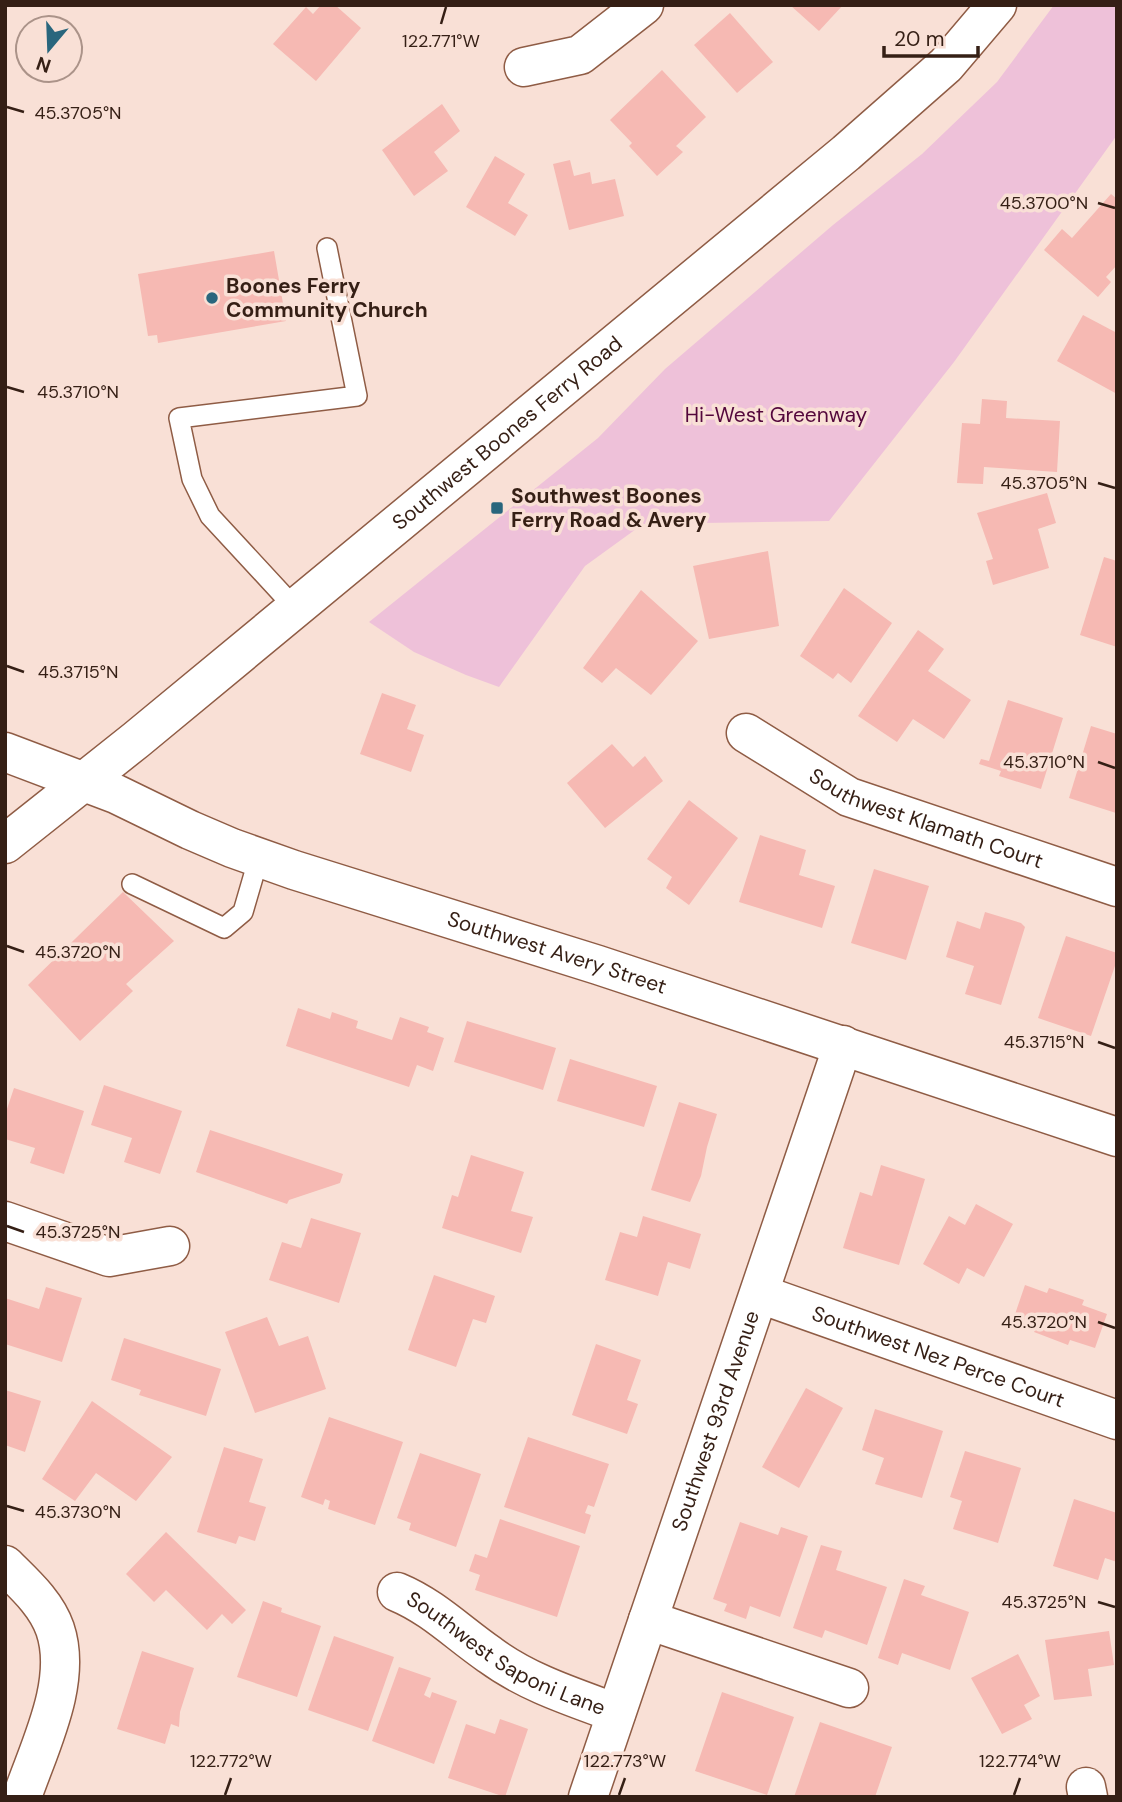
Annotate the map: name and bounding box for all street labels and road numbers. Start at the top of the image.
street label: Southwest Boones Ferry Road [386,330,628,536]
street label: Southwest Klamath Court [804,762,1047,875]
street label: Southwest Avery Street [444,905,670,1001]
street label: Southwest Nez Perce Court [808,1299,1068,1414]
street label: Southwest 93rd Avenue [665,1307,766,1535]
street label: Southwest Saponi Lane [402,1585,609,1722]

